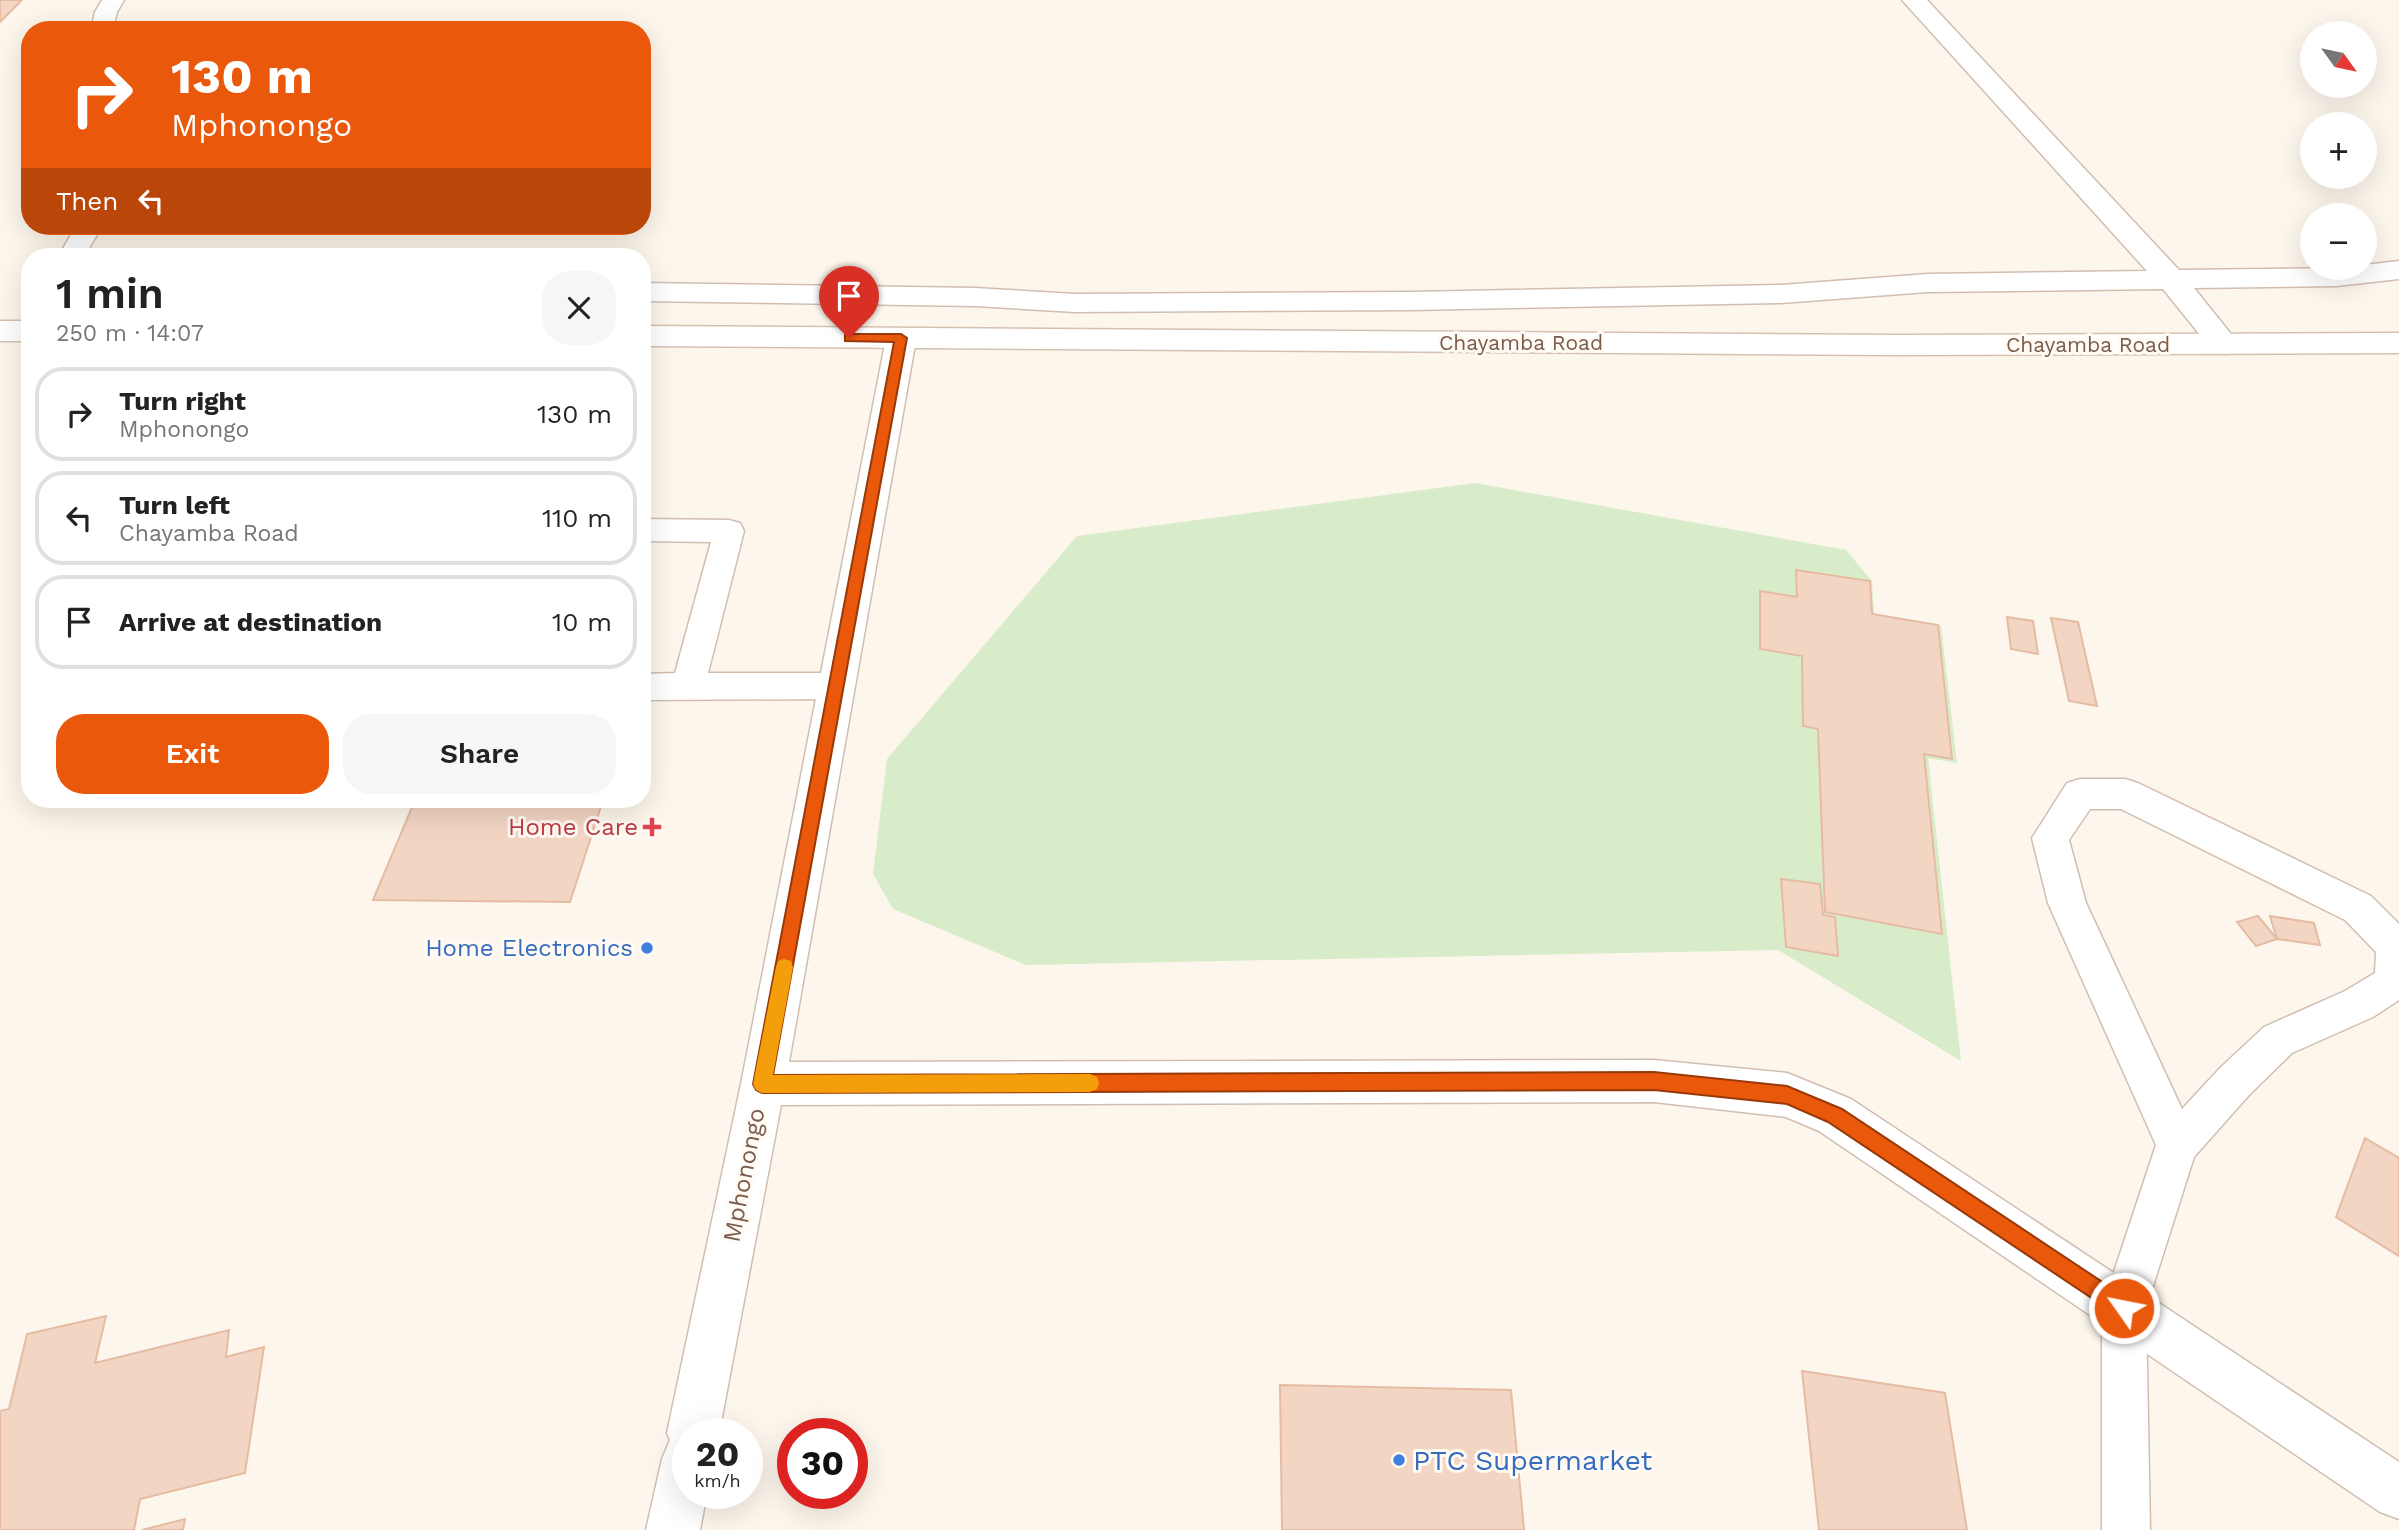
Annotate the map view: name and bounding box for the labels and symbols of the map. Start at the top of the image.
north arrow [2300,21,2376,98]
pin [819,266,879,338]
street label: Chayamba Road [1439,330,1603,355]
street label: Chayamba Road [2006,332,2170,357]
place label: Home Care [508,813,638,841]
marker: Home Care [644,819,660,835]
place label: Home Electronics [425,934,633,962]
marker: Home Electronics [639,940,655,956]
street label: Mphonongo [717,1106,771,1244]
position arrow [2087,1271,2161,1345]
speed limit sign: 30 [777,1418,868,1509]
place label: PTC Supermarket [1413,1444,1652,1477]
marker: PTC Supermarket [1391,1452,1407,1468]

